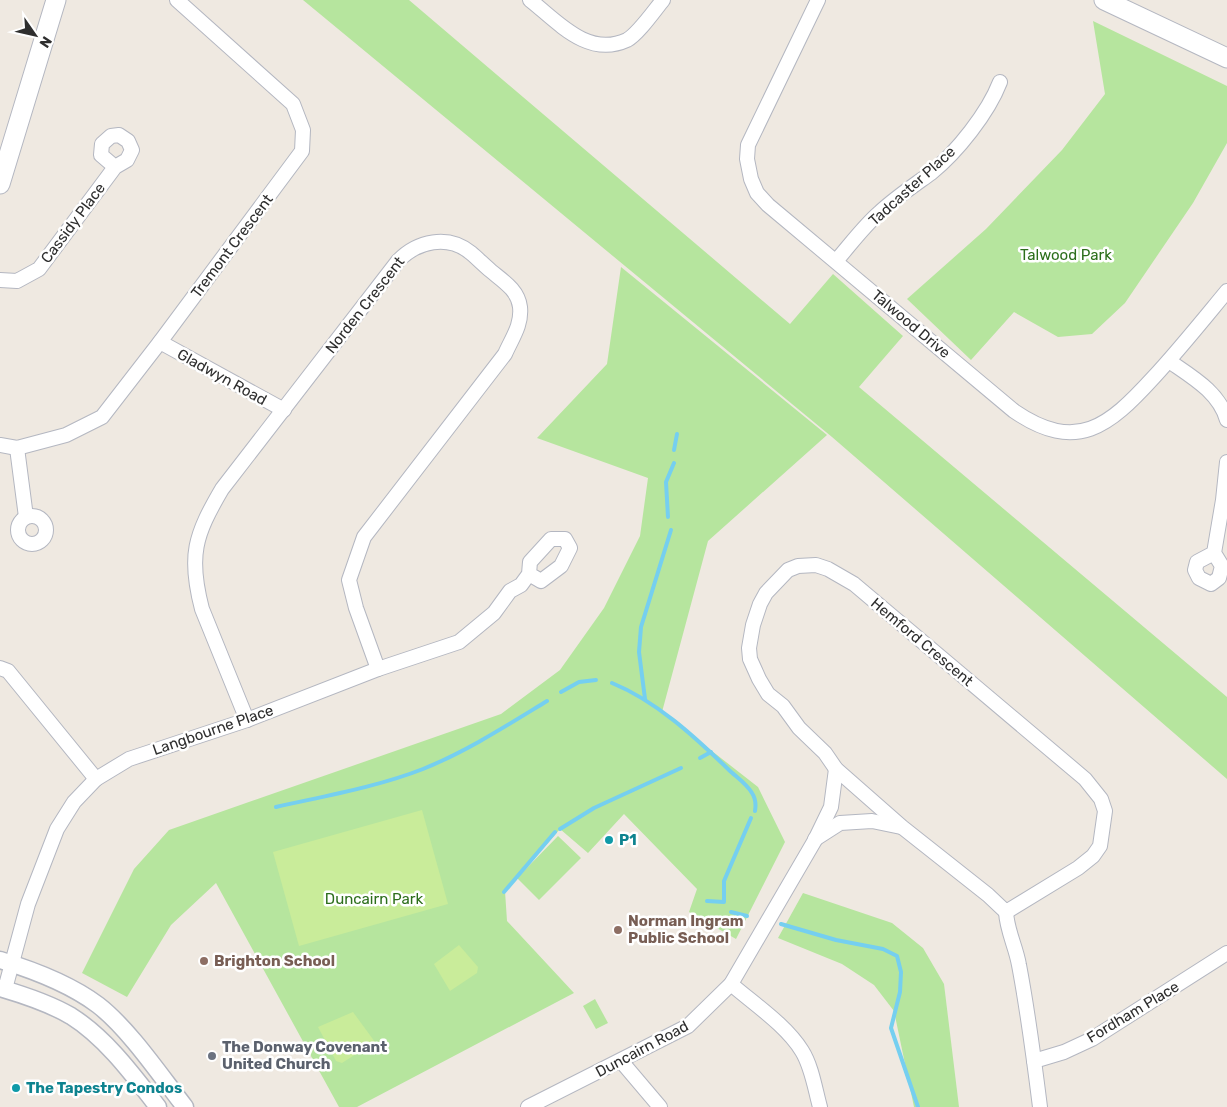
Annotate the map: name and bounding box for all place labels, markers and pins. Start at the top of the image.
place label: P1 [619,831,637,849]
marker: P1 [603,834,615,846]
place label: Norman Ingram Public School [628,912,743,947]
marker: Norman Ingram Public School [612,924,624,936]
place label: Brighton School [214,952,335,970]
marker: Brighton School [198,955,210,967]
place label: The Donway Covenant United Church [222,1038,387,1073]
marker: The Donway Covenant United Church [206,1050,218,1062]
place label: The Tapestry Condos [26,1079,182,1097]
marker: The Tapestry Condos [10,1082,22,1094]

